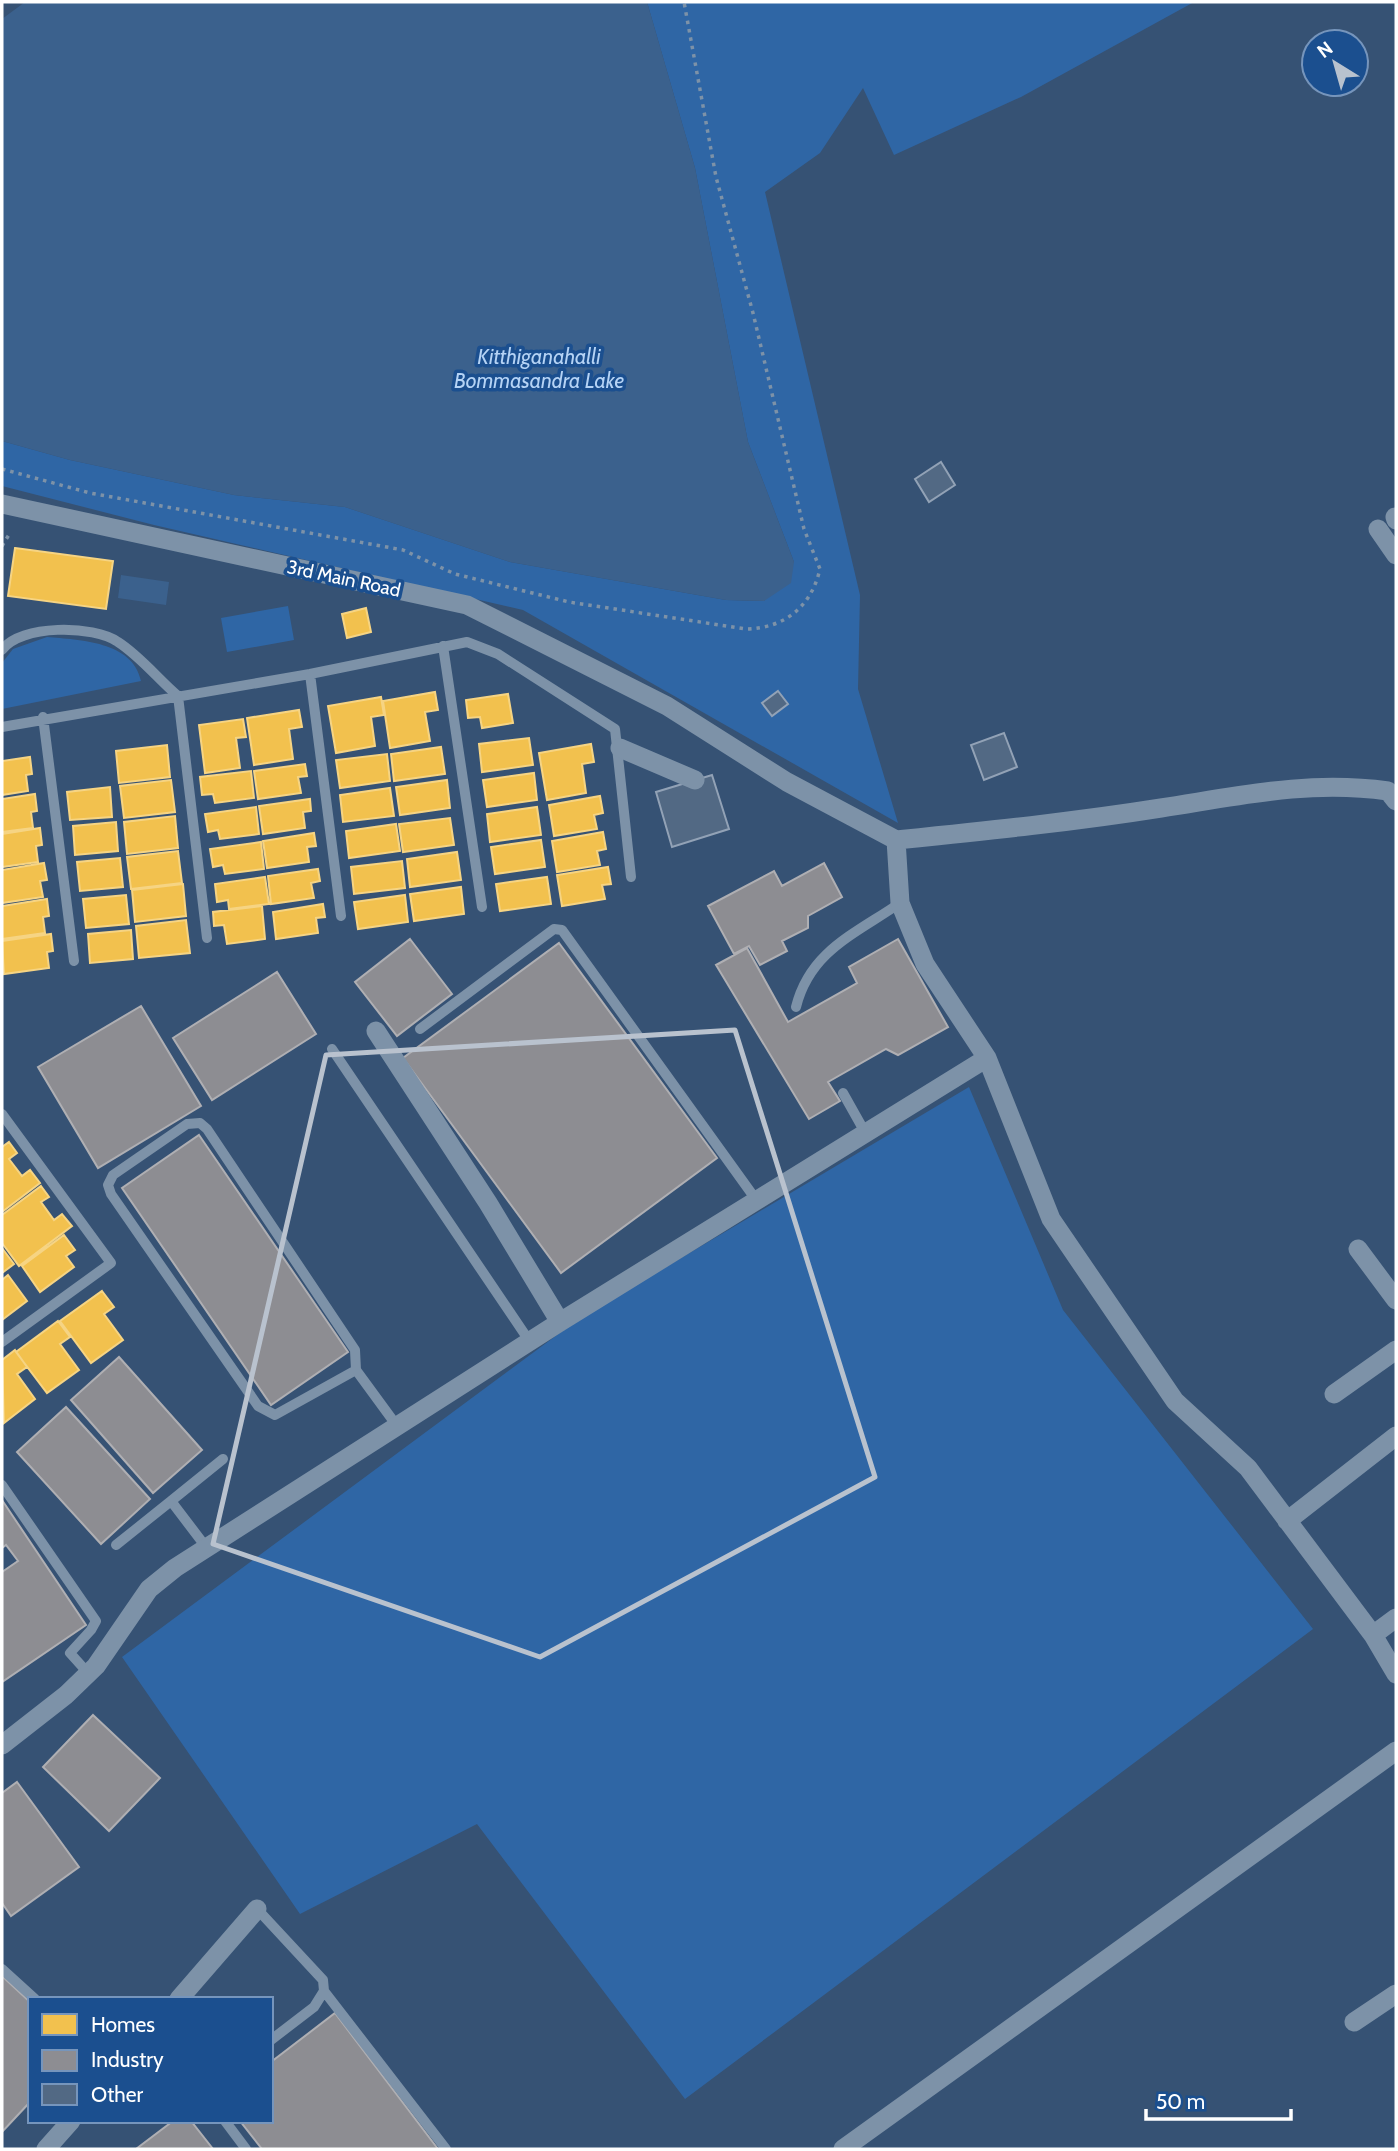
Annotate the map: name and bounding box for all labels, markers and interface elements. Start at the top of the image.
north arrow [1300,28,1370,98]
text: N [1313,37,1337,63]
water label: Kitthiganahalli Bommasandra Lake [454,344,624,393]
street label: 3rd Main Road [285,555,403,602]
legend [28,1997,273,2123]
text: Homes [91,2012,155,2037]
text: Industry [91,2047,164,2072]
scale bar [1146,2078,1291,2122]
text: Other [91,2082,143,2107]
text: 50 m [1156,2089,1205,2114]

